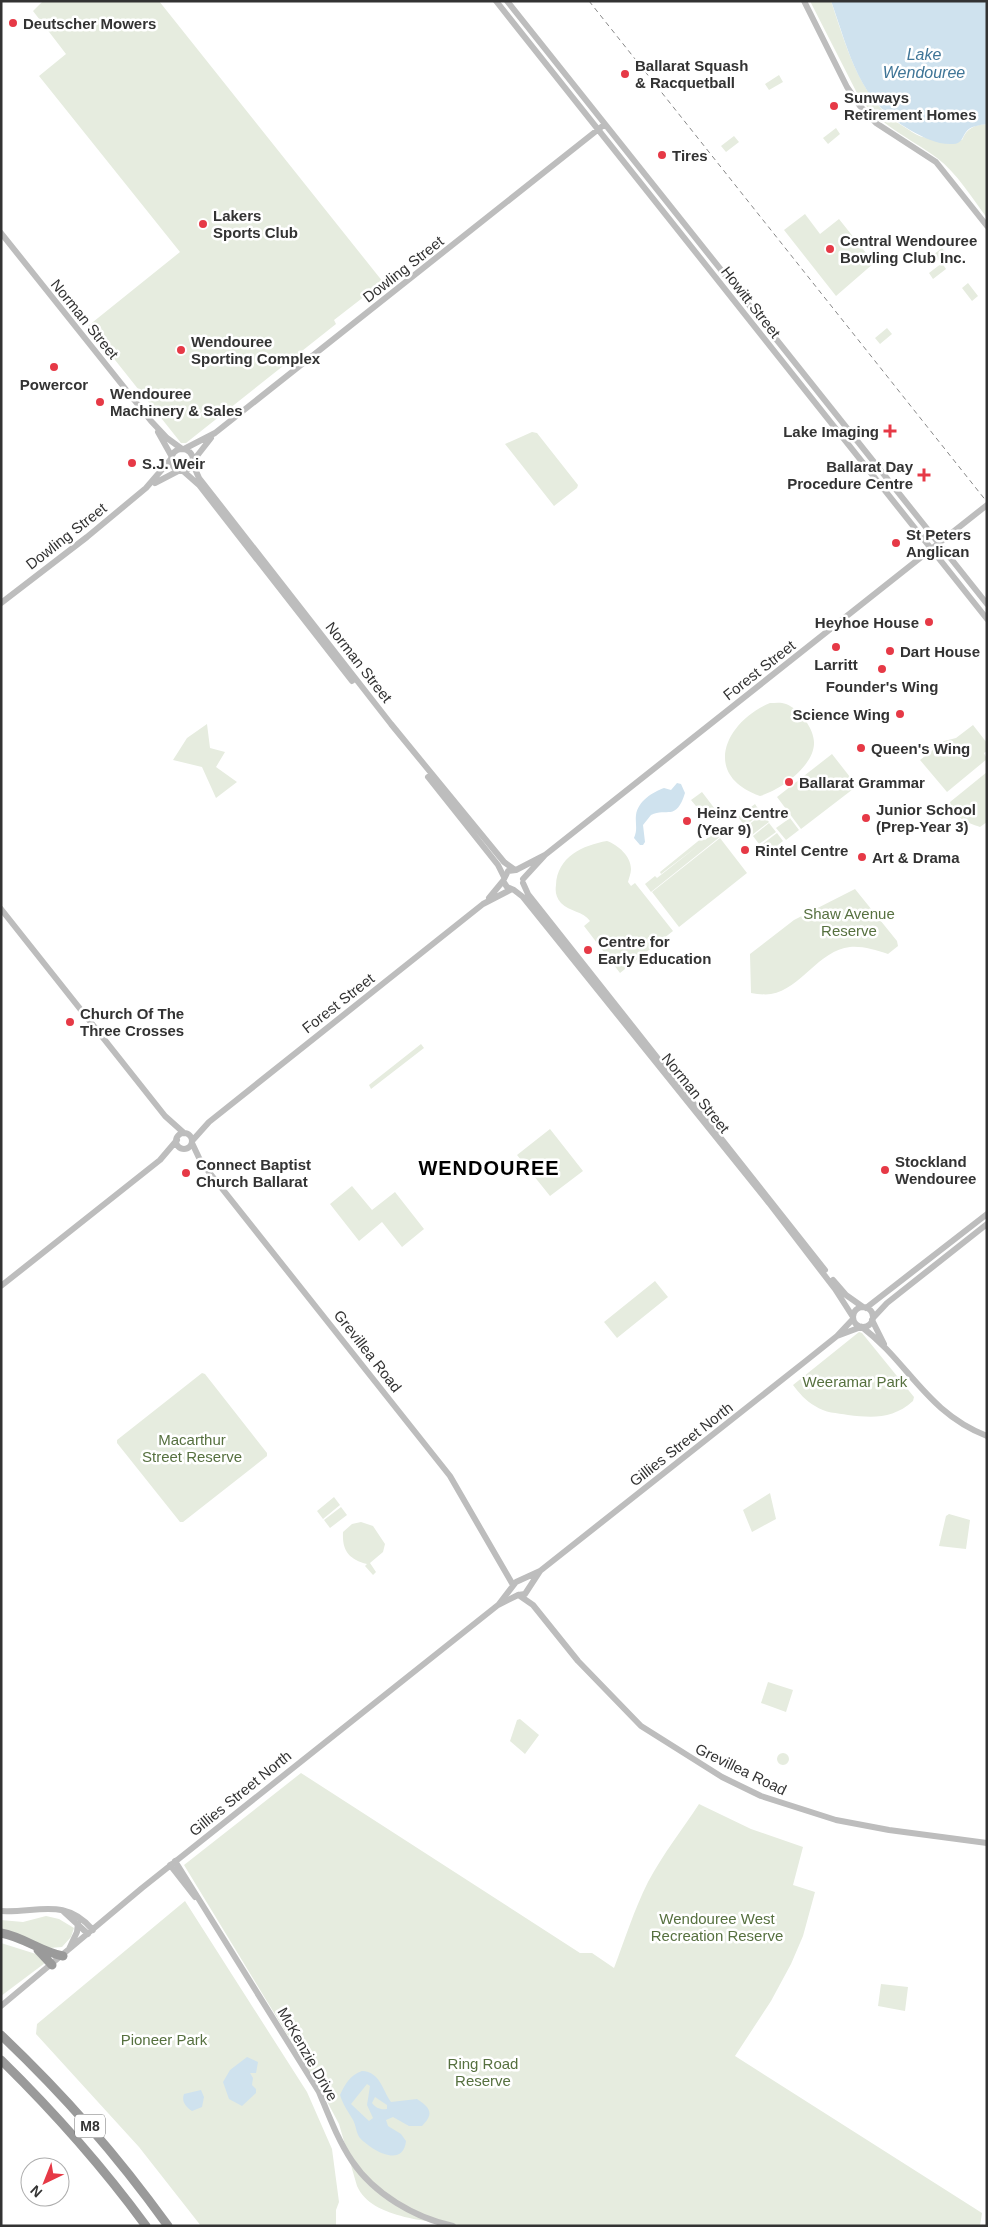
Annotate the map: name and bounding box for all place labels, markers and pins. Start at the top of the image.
place label: Deutscher Mowers [23,15,156,32]
marker: Deutscher Mowers [7,17,19,29]
place label: Ballarat Squash & Racquetball [635,57,748,91]
marker: Ballarat Squash & Racquetball [619,68,631,80]
place label: Sunways Retirement Homes [844,89,977,123]
marker: Sunways Retirement Homes [828,100,840,112]
place label: Tires [672,147,708,164]
marker: Tires [656,149,668,161]
place label: Lakers Sports Club [213,207,298,241]
marker: Lakers Sports Club [197,218,209,230]
place label: Central Wendouree Bowling Club Inc. [840,232,977,266]
marker: Central Wendouree Bowling Club Inc. [824,243,836,255]
place label: Wendouree Sporting Complex [191,333,321,367]
marker: Wendouree Sporting Complex [175,344,187,356]
marker: Powercor [48,361,60,373]
place label: Powercor [20,376,88,393]
place label: Wendouree Machinery & Sales [110,385,243,419]
marker: Wendouree Machinery & Sales [94,396,106,408]
place label: Lake Imaging [783,423,879,440]
marker: Lake Imaging [883,424,897,438]
place label: S.J. Weir [142,455,205,472]
marker: S.J. Weir [126,457,138,469]
place label: Ballarat Day Procedure Centre [787,458,914,492]
marker: Ballarat Day Procedure Centre [917,468,931,482]
place label: St Peters Anglican [906,526,971,560]
marker: St Peters Anglican [890,537,902,549]
place label: Heyhoe House [815,614,919,631]
marker: Heyhoe House [923,616,935,628]
marker: Larritt [830,641,842,653]
place label: Dart House [900,643,980,660]
marker: Dart House [884,645,896,657]
place label: Larritt [814,656,858,673]
marker: Founder's Wing [876,663,888,675]
place label: Founder's Wing [826,678,938,695]
place label: Science Wing [793,706,890,723]
marker: Science Wing [894,708,906,720]
place label: Queen's Wing [871,740,970,757]
marker: Queen's Wing [855,742,867,754]
place label: Ballarat Grammar [799,774,925,791]
marker: Ballarat Grammar [783,776,795,788]
place label: Junior School (Prep-Year 3) [876,801,976,835]
place label: Heinz Centre (Year 9) [697,804,789,838]
marker: Junior School (Prep-Year 3) [860,812,872,824]
marker: Heinz Centre (Year 9) [681,815,693,827]
place label: Rintel Centre [755,842,848,859]
marker: Rintel Centre [739,844,751,856]
place label: Art & Drama [872,849,960,866]
marker: Art & Drama [856,851,868,863]
place label: Centre for Early Education [598,933,711,967]
marker: Centre for Early Education [582,944,594,956]
place label: Church Of The Three Crosses [80,1005,184,1039]
marker: Church Of The Three Crosses [64,1016,76,1028]
place label: Stockland Wendouree [895,1153,976,1187]
place label: Connect Baptist Church Ballarat [196,1156,311,1190]
marker: Stockland Wendouree [879,1164,891,1176]
marker: Connect Baptist Church Ballarat [180,1167,192,1179]

